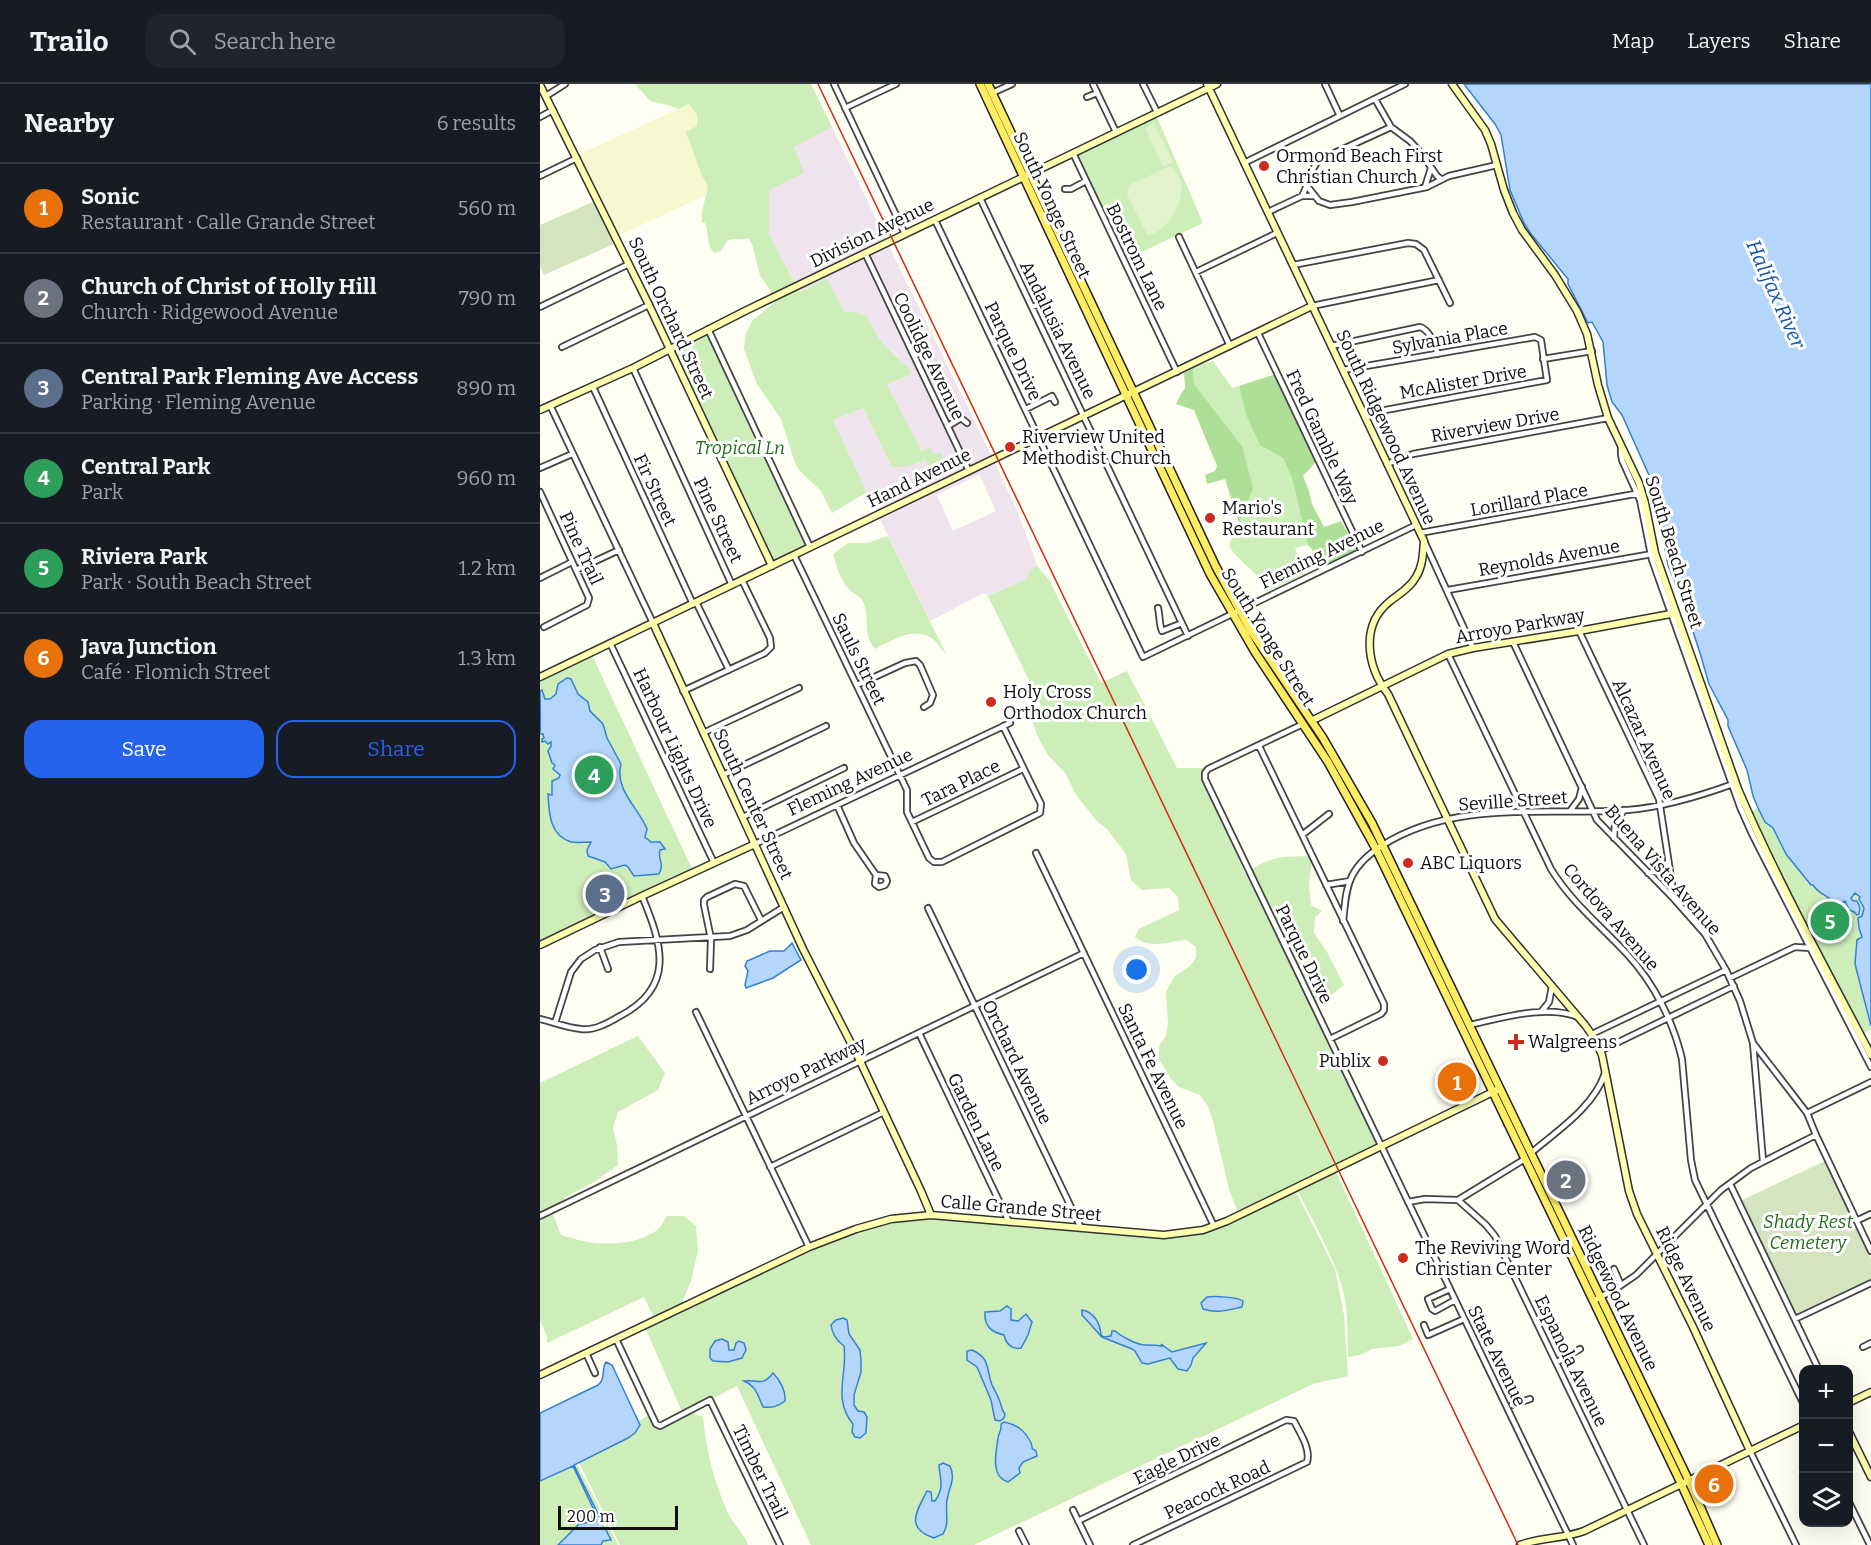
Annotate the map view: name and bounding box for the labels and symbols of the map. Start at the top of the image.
street label: South Yonge Street [1008,128,1096,282]
place label: Ormond Beach First Christian Church [1276,145,1443,188]
marker: Ormond Beach First Christian Church [1257,159,1271,173]
street label: Division Avenue [807,194,937,272]
street label: Bostrom Lane [1102,200,1172,314]
street label: South Orchard Street [624,233,718,403]
water label: Halifax River [1741,236,1811,353]
street label: Andalusia Avenue [1015,257,1101,403]
street label: Coolidge Avenue [889,288,969,424]
street label: Parque Drive [980,298,1046,404]
street label: Sylvania Place [1390,317,1510,359]
street label: South Ridgewood Avenue [1331,326,1441,528]
street label: McAlister Drive [1398,360,1528,404]
street label: Fred Gamble Way [1281,366,1363,508]
street label: Riverview Drive [1429,403,1561,447]
place label: Riverview United Methodist Church [1022,426,1171,469]
park label: Tropical Ln [695,437,785,459]
marker: Riverview United Methodist Church [1003,440,1017,454]
street label: Hand Avenue [863,443,975,513]
street label: Fir Street [629,450,682,530]
street label: South Beach Street [1640,473,1708,632]
street label: Pine Street [689,474,748,567]
street label: Lorillard Place [1469,479,1589,521]
place label: Mario's Restaurant [1222,497,1315,540]
street label: Pine Trail [554,508,608,588]
marker: Mario's Restaurant [1203,511,1217,525]
street label: Fleming Avenue [1256,514,1388,594]
street label: Reynolds Avenue [1476,535,1622,581]
street label: South Yonge Street [1216,564,1320,711]
street label: Arroyo Parkway [1453,604,1587,648]
street label: Sauls Street [827,609,891,709]
street label: Harbour Lights Drive [628,665,722,831]
street label: Alcazar Avenue [1608,675,1680,803]
place label: Holy Cross Orthodox Church [1003,681,1147,724]
marker: Holy Cross Orthodox Church [984,695,998,709]
street label: South Center Street [708,725,798,883]
street label: Fleming Avenue [784,743,916,821]
pin: 4 [574,752,614,798]
street label: Tara Place [918,755,1004,811]
street label: Seville Street [1458,786,1569,816]
street label: Buena Vista Avenue [1600,800,1726,940]
place label: ABC Liquors [1420,852,1522,874]
marker: ABC Liquors [1401,856,1415,870]
street label: Cordova Avenue [1558,859,1664,975]
pin: 3 [586,872,624,916]
pin: 5 [1810,898,1850,944]
street label: Parque Drive [1271,901,1337,1007]
your location [1122,955,1151,984]
street label: Orchard Avenue [977,996,1057,1128]
street label: Santa Fe Avenue [1113,999,1193,1133]
place label: Walgreens [1528,1031,1617,1053]
street label: Arroyo Parkway [742,1032,870,1110]
marker: Walgreens [1509,1035,1523,1049]
place label: Publix [1319,1050,1371,1072]
marker: Publix [1376,1054,1390,1068]
pin: 1 [1438,1060,1476,1104]
street label: Garden Lane [943,1069,1009,1175]
pin: 2 [1546,1158,1586,1202]
street label: Calle Grande Street [939,1190,1103,1226]
park label: Shady Rest Cemetery [1763,1211,1853,1254]
street label: Ridgewood Avenue [1573,1222,1663,1374]
street label: Ridge Avenue [1651,1223,1721,1335]
place label: The Reviving Word Christian Center [1415,1237,1571,1280]
marker: The Reviving Word Christian Center [1396,1251,1410,1265]
street label: Espanola Avenue [1530,1292,1612,1430]
street label: State Avenue [1463,1302,1531,1410]
street label: Timber Trail [728,1421,792,1523]
street label: Eagle Drive [1130,1429,1224,1489]
street label: Peacock Road [1161,1456,1274,1524]
pin: 6 [1694,1462,1734,1506]
scale bar [558,1503,678,1530]

